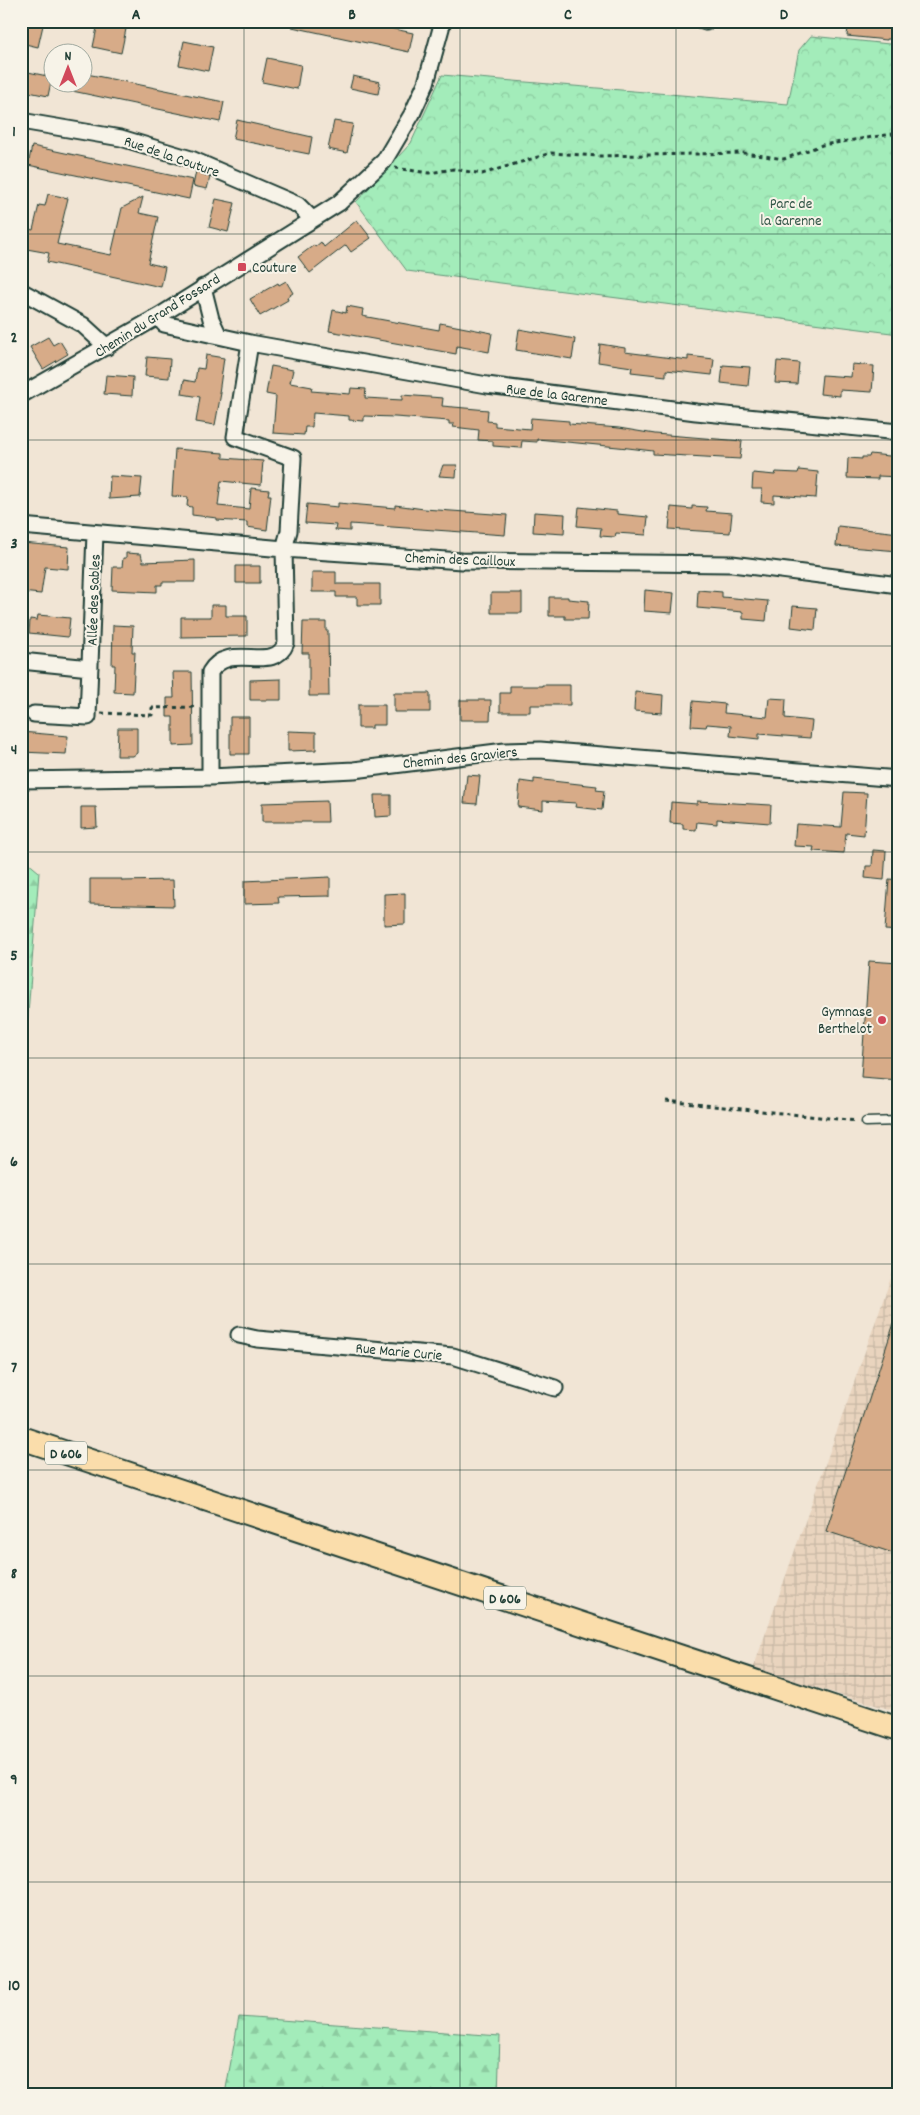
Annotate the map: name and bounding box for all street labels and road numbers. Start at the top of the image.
street label: Rue de la Couture [121,131,222,185]
street label: Chemin du Grand Fossard [91,269,225,364]
street label: Rue de la Garenne [505,379,609,413]
street label: Chemin des Cailloux [404,548,516,574]
street label: Allée des Sables [82,554,108,646]
street label: Chemin des Graviers [402,742,519,776]
street label: Rue Marie Curie [355,1338,443,1368]
road number: D 606 [45,1442,87,1465]
road number: D 606 [484,1586,526,1610]

